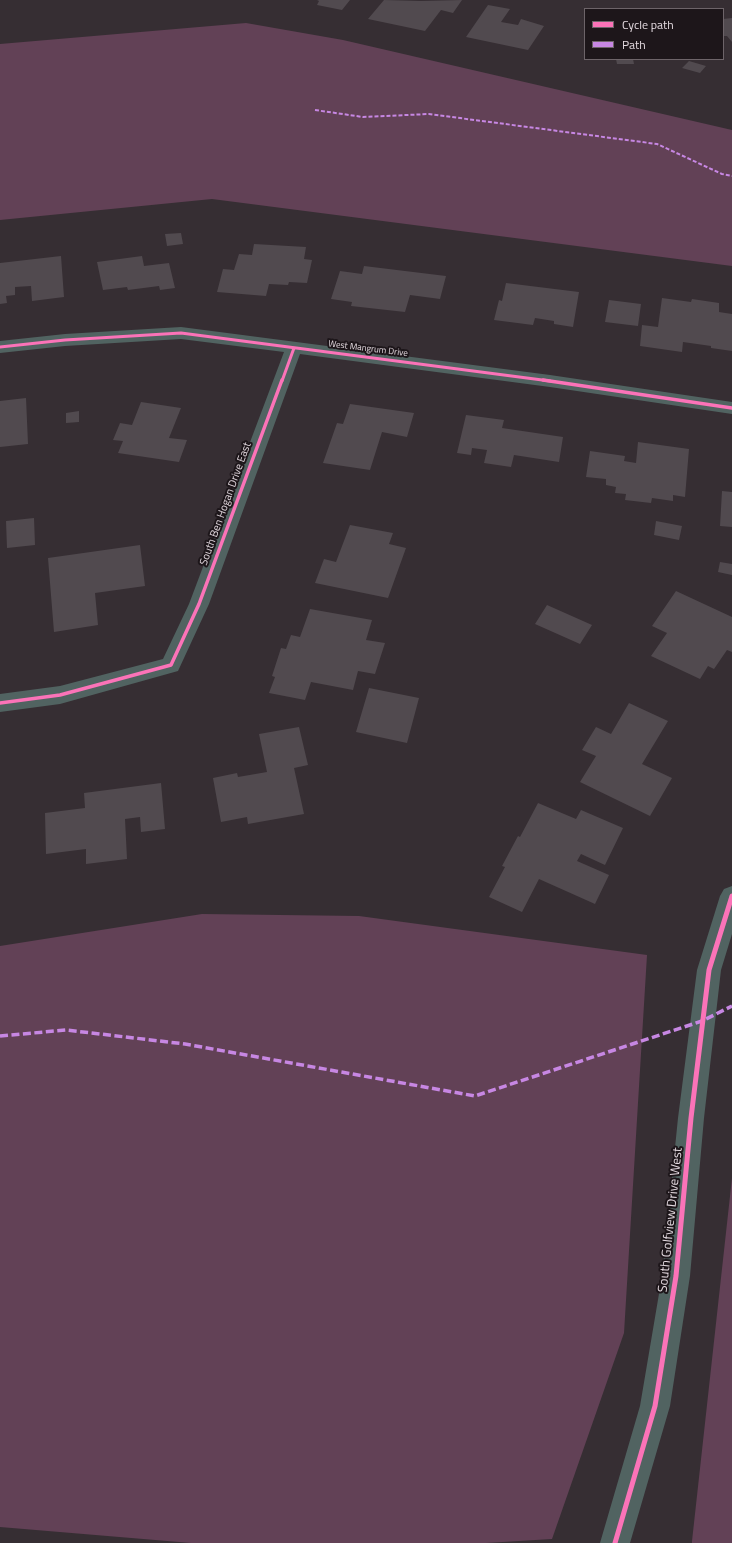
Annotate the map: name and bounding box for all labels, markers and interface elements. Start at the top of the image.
legend [584,8,724,60]
text: Cycle path [622,15,674,34]
text: Path [622,35,646,54]
street label: West Mangrum Drive [328,339,408,359]
street label: South Ben Hogan Drive East [198,441,254,567]
street label: South Golfview Drive West [656,1147,686,1293]

